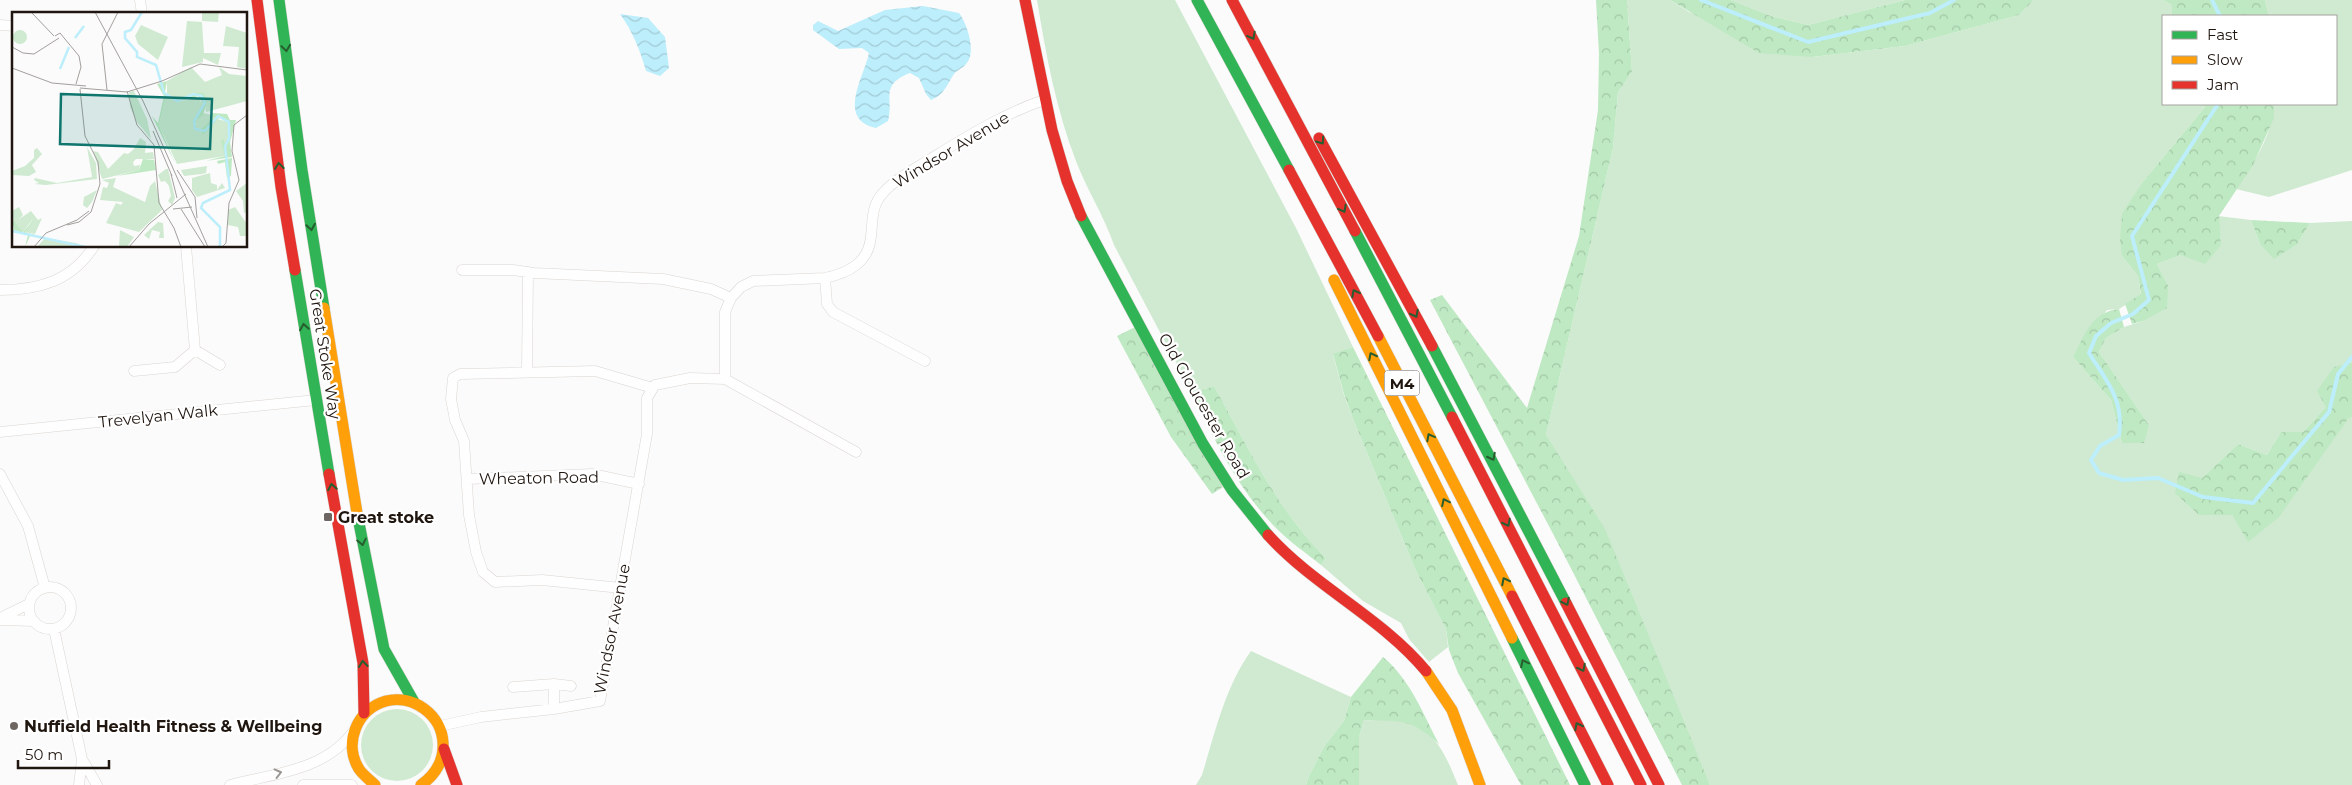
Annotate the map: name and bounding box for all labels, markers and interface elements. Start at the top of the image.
inset map [12,12,248,248]
legend [2162,15,2337,105]
text: Fast [2207,25,2238,44]
one-way arrow [1246,31,1256,40]
one-way arrow [280,44,290,53]
text: Slow [2207,50,2243,69]
text: Jam [2206,75,2239,94]
street label: Windsor Avenue [889,108,1013,192]
one-way arrow [1315,135,1324,144]
one-way arrow [274,162,284,171]
one-way arrow [1337,204,1347,213]
one-way arrow [305,222,315,231]
street label: Great Stoke Way [305,287,345,421]
one-way arrow [1351,289,1361,298]
one-way arrow [1409,309,1419,318]
one-way arrow [300,323,310,331]
street label: Old Gloucester Road [1155,330,1253,482]
one-way arrow [1368,352,1378,361]
road number: M4 [1384,370,1420,396]
street label: Trevelyan Walk [97,400,219,432]
one-way arrow [1426,433,1436,442]
one-way arrow [1486,452,1496,461]
street label: Wheaton Road [479,467,599,489]
one-way arrow [327,483,337,491]
one-way arrow [1441,498,1451,507]
place label: Great stoke [338,508,434,527]
marker: Great stoke [322,511,334,523]
one-way arrow [1501,518,1511,527]
one-way arrow [356,538,367,547]
street label: Windsor Avenue [590,562,634,696]
one-way arrow [1501,577,1511,586]
one-way arrow [1560,597,1570,606]
one-way arrow [1520,659,1530,668]
one-way arrow [358,660,369,668]
one-way arrow [1576,663,1586,672]
place label: Nuffield Health Fitness & Wellbeing [24,717,322,736]
marker: Nuffield Health Fitness & Wellbeing [8,720,20,732]
one-way arrow [1574,722,1584,731]
scale bar [18,738,109,770]
text: 50 m [25,745,63,764]
one-way arrow [273,768,282,779]

